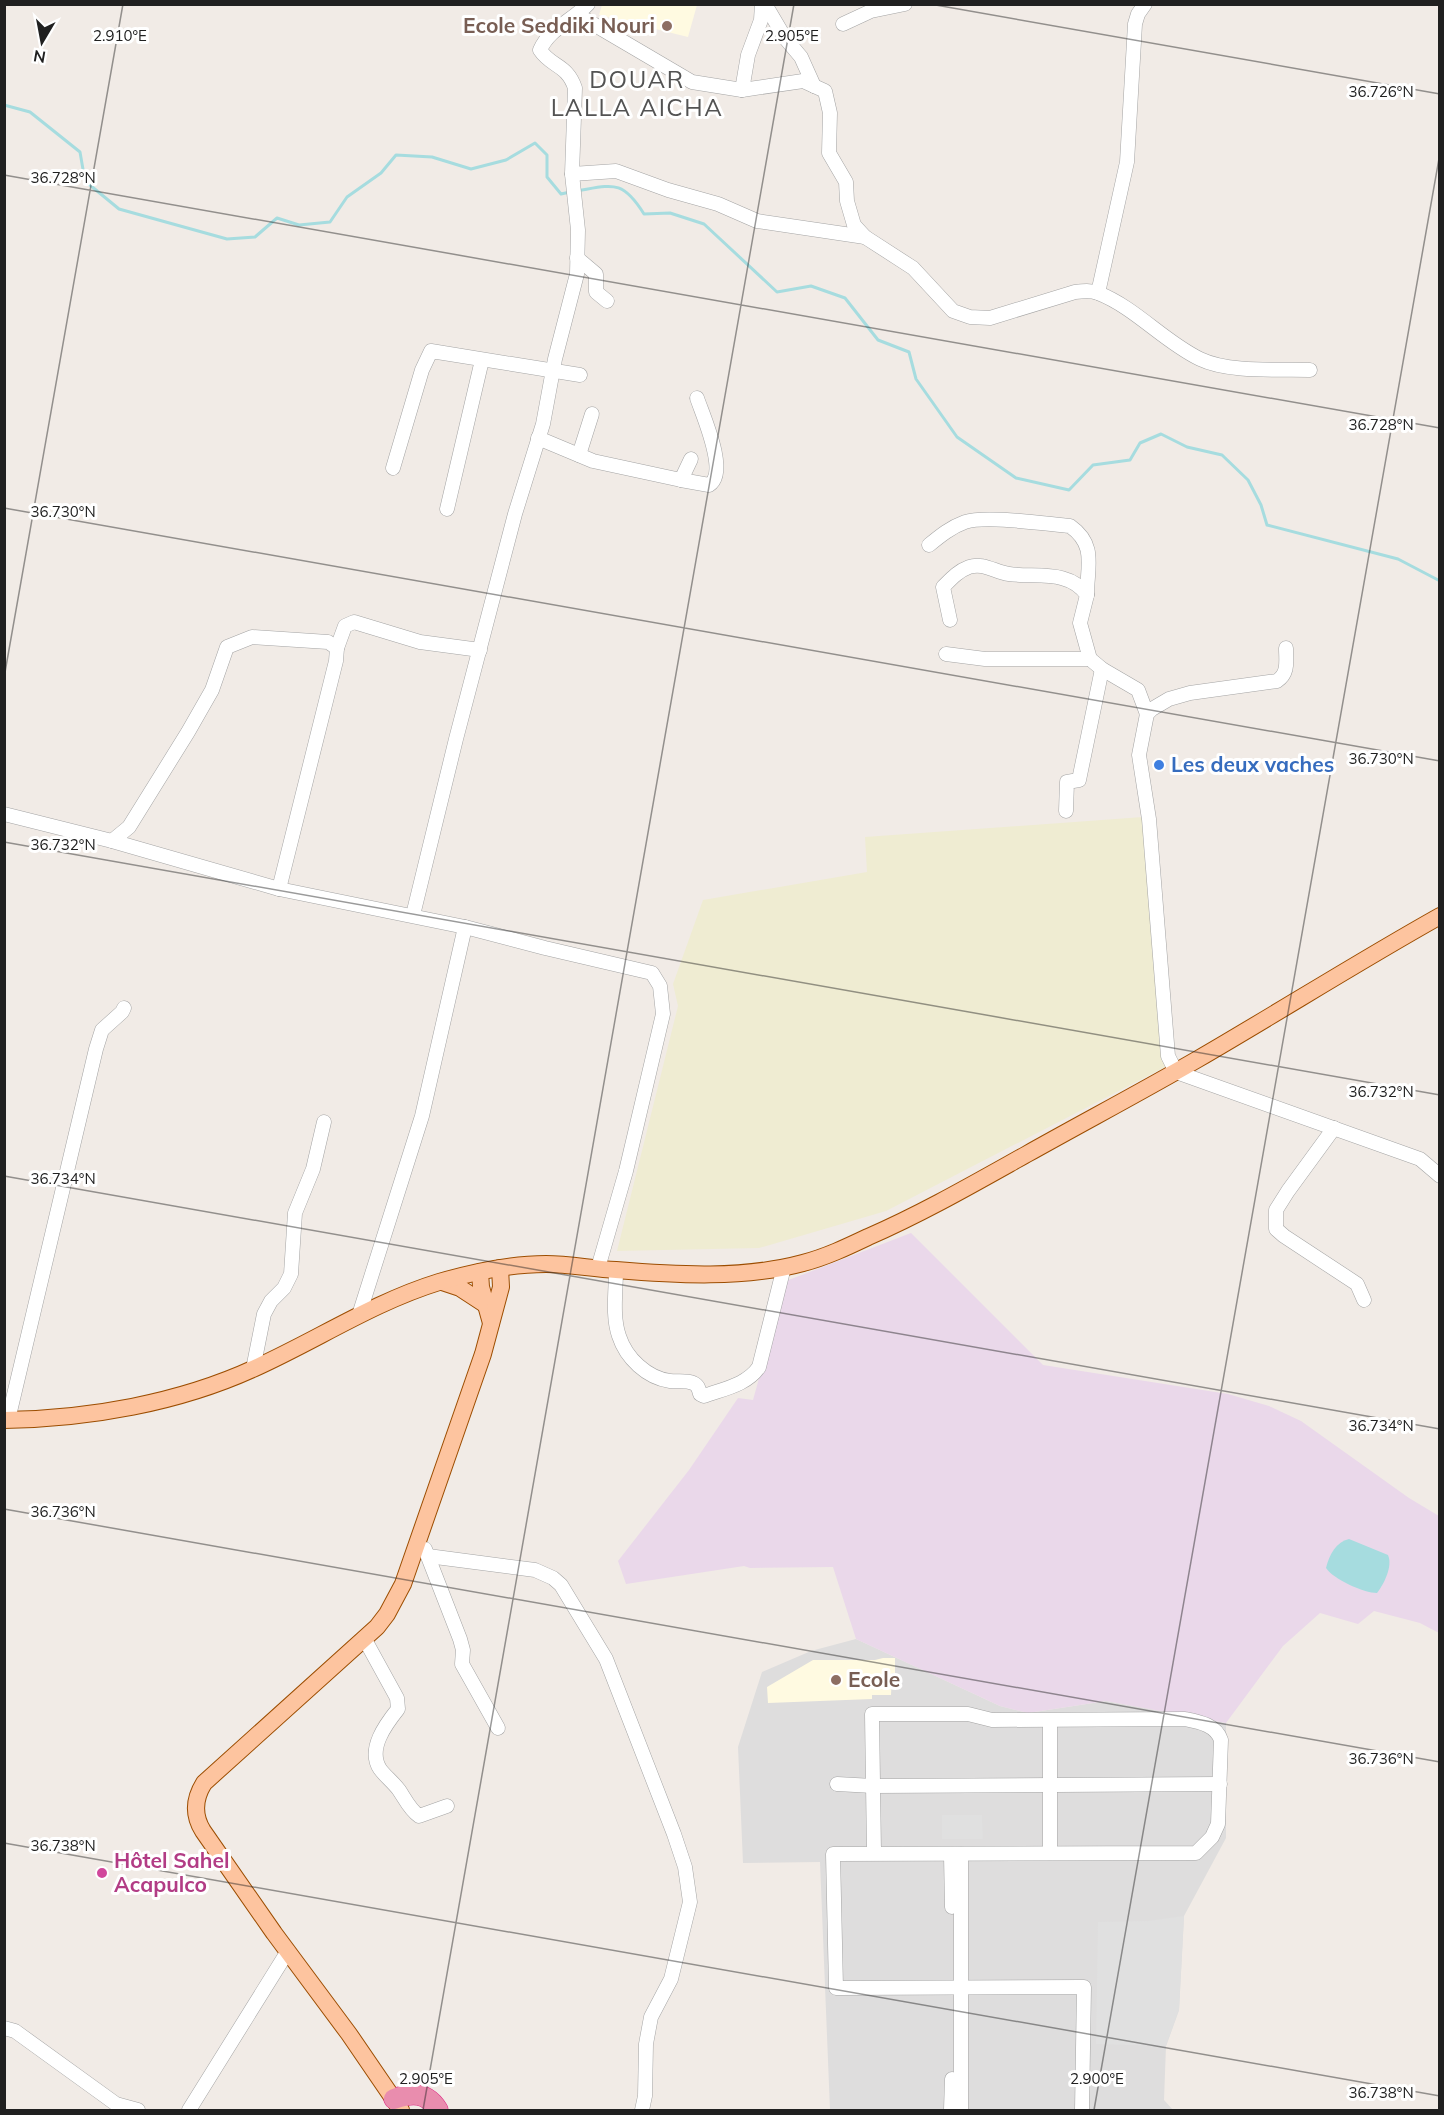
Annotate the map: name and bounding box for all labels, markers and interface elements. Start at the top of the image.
north arrow [12,12,72,72]
place label: Ecole Seddiki Nouri [463,12,655,38]
marker: Ecole Seddiki Nouri [660,19,674,33]
text: 2.910°E [93,26,147,45]
text: 2.905°E [765,26,819,45]
text: N [32,46,47,68]
district label: DOUAR LALLA AICHA [551,64,723,122]
text: 36.726°N [1348,82,1414,101]
text: 36.728°N [30,168,96,187]
text: 36.728°N [1348,415,1414,434]
text: 36.730°N [30,502,96,521]
text: 36.730°N [1348,749,1414,768]
place label: Les deux vaches [1171,751,1334,777]
marker: Les deux vaches [1152,758,1166,772]
text: 36.732°N [30,835,96,854]
text: 36.732°N [1348,1082,1414,1101]
text: 36.734°N [30,1169,96,1188]
text: 36.734°N [1348,1416,1414,1435]
text: 36.736°N [30,1502,96,1521]
place label: Ecole [848,1666,900,1692]
marker: Ecole [829,1673,843,1687]
text: 36.736°N [1348,1749,1414,1768]
text: 36.738°N [30,1836,96,1855]
place label: Hôtel Sahel Acapulco [114,1847,229,1897]
marker: Hôtel Sahel Acapulco [95,1866,109,1880]
text: 2.905°E [399,2069,453,2088]
text: 2.900°E [1070,2069,1124,2088]
text: 36.738°N [1348,2083,1414,2102]

